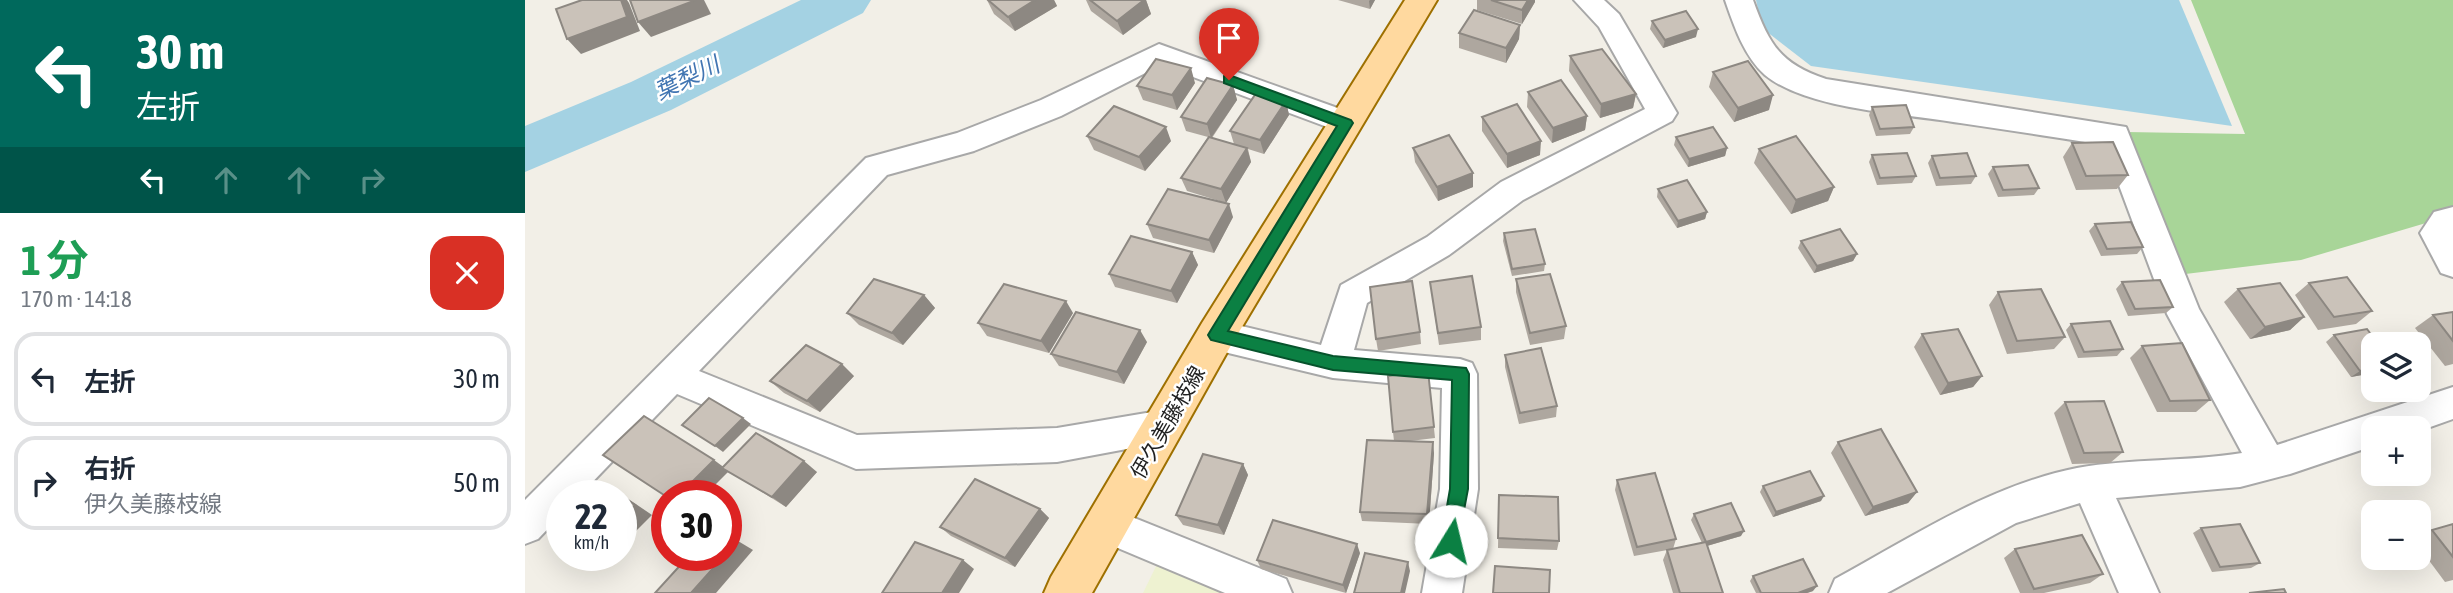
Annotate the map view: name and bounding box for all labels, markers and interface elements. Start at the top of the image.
pin [1199,8,1259,80]
icon: arrive [1210,19,1248,57]
text: 30 m [136,23,224,79]
icon: left [21,28,112,119]
water label: 葉梨川 [650,50,726,105]
text: 左折 [136,88,200,125]
icon: left [134,161,172,199]
icon: ahead [207,161,245,199]
icon: ahead [280,161,318,199]
icon: right [353,161,391,199]
text: 1 分 [21,236,89,284]
button: close [430,236,504,310]
text: 170 m · 14:18 [21,286,132,312]
map controls [2361,332,2431,570]
button: layers [2361,332,2431,402]
icon: left [25,360,63,398]
street label: 伊久美藤枝線 [1125,361,1209,483]
text: 30 m [453,364,500,394]
text: 左折 [84,367,136,397]
button: + [2361,416,2431,486]
text: 右折 [84,454,136,484]
icon: right [25,464,63,502]
text: 50 m [453,468,500,498]
speed limit sign: 30 [651,480,742,571]
text: 伊久美藤枝線 [84,491,222,517]
text: 22 [575,496,608,536]
button: − [2361,500,2431,570]
position arrow [1414,504,1488,578]
text: km/h [574,532,609,553]

